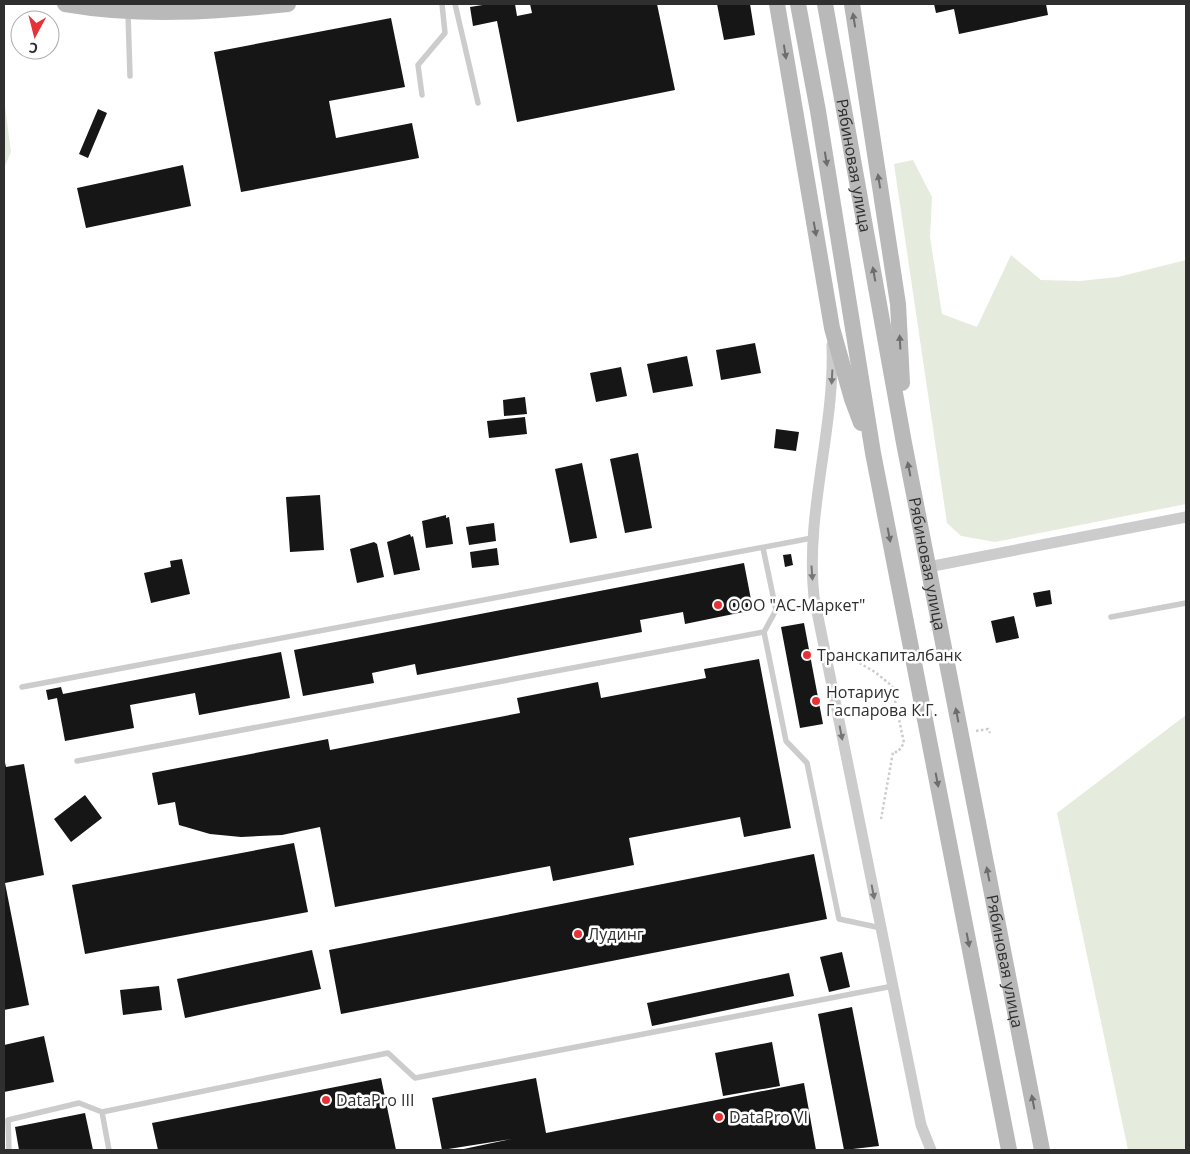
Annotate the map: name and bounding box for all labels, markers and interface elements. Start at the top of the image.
north arrow [10,10,60,60]
one-way arrow [850,12,858,28]
text: С [28,38,39,58]
one-way arrow [782,44,790,60]
street label: Рябиновая улица [831,97,877,234]
one-way arrow [822,152,830,168]
one-way arrow [874,172,882,188]
one-way arrow [811,222,819,238]
one-way arrow [870,266,878,282]
one-way arrow [896,333,904,349]
one-way arrow [828,369,836,385]
one-way arrow [905,461,913,477]
street label: Рябиновая улица [904,495,951,632]
one-way arrow [886,527,894,543]
one-way arrow [808,565,816,581]
place label: ООО "АС-Маркет" [728,594,865,616]
marker: ООО "АС-Маркет" [712,599,724,611]
place label: Транскапиталбанк [817,644,963,666]
marker: Транскапиталбанк [801,649,813,661]
place label: Нотариус Гаспарова К.Г. [826,681,938,721]
marker: Нотариус Гаспарова К.Г. [810,695,822,707]
one-way arrow [953,706,961,722]
one-way arrow [838,725,846,741]
one-way arrow [933,773,941,788]
one-way arrow [984,866,992,882]
one-way arrow [870,885,878,901]
street label: Рябиновая улица [981,893,1029,1030]
place label: Лудинг [588,923,644,945]
marker: Лудинг [572,928,584,940]
one-way arrow [964,932,972,947]
place label: DataPro III [336,1089,414,1111]
marker: DataPro III [320,1094,332,1106]
one-way arrow [1029,1095,1037,1110]
place label: DataPro VI [729,1106,808,1128]
marker: DataPro VI [713,1111,725,1123]

